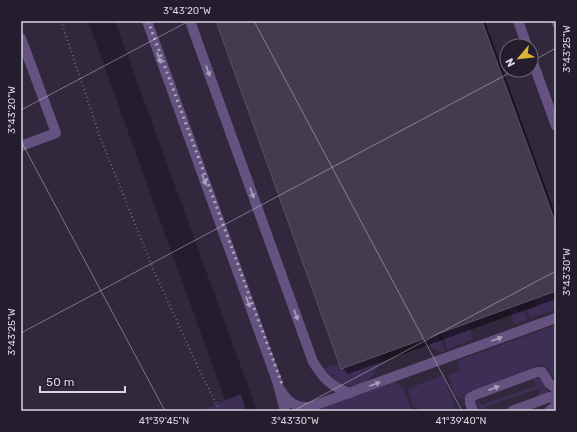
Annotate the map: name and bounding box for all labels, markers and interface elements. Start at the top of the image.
text: 3°43'20"W [163,5,211,17]
text: 3°43'25"W [561,25,573,73]
north arrow [499,38,539,78]
one-way arrow [157,52,163,64]
text: N [503,56,518,69]
one-way arrow [205,65,211,77]
text: 3°43'20"W [6,86,18,134]
one-way arrow [201,174,207,186]
one-way arrow [249,188,255,200]
text: 3°43'30"W [561,248,573,296]
one-way arrow [246,297,252,309]
text: 3°43'25"W [6,308,18,356]
one-way arrow [293,310,299,322]
one-way arrow [492,336,504,342]
scale bar [40,368,125,394]
text: 50 m [46,375,74,389]
one-way arrow [370,380,382,386]
one-way arrow [488,384,500,390]
text: 41°39'45"N [139,415,189,427]
text: 3°43'30"W [271,415,319,427]
text: 41°39'40"N [435,415,487,427]

